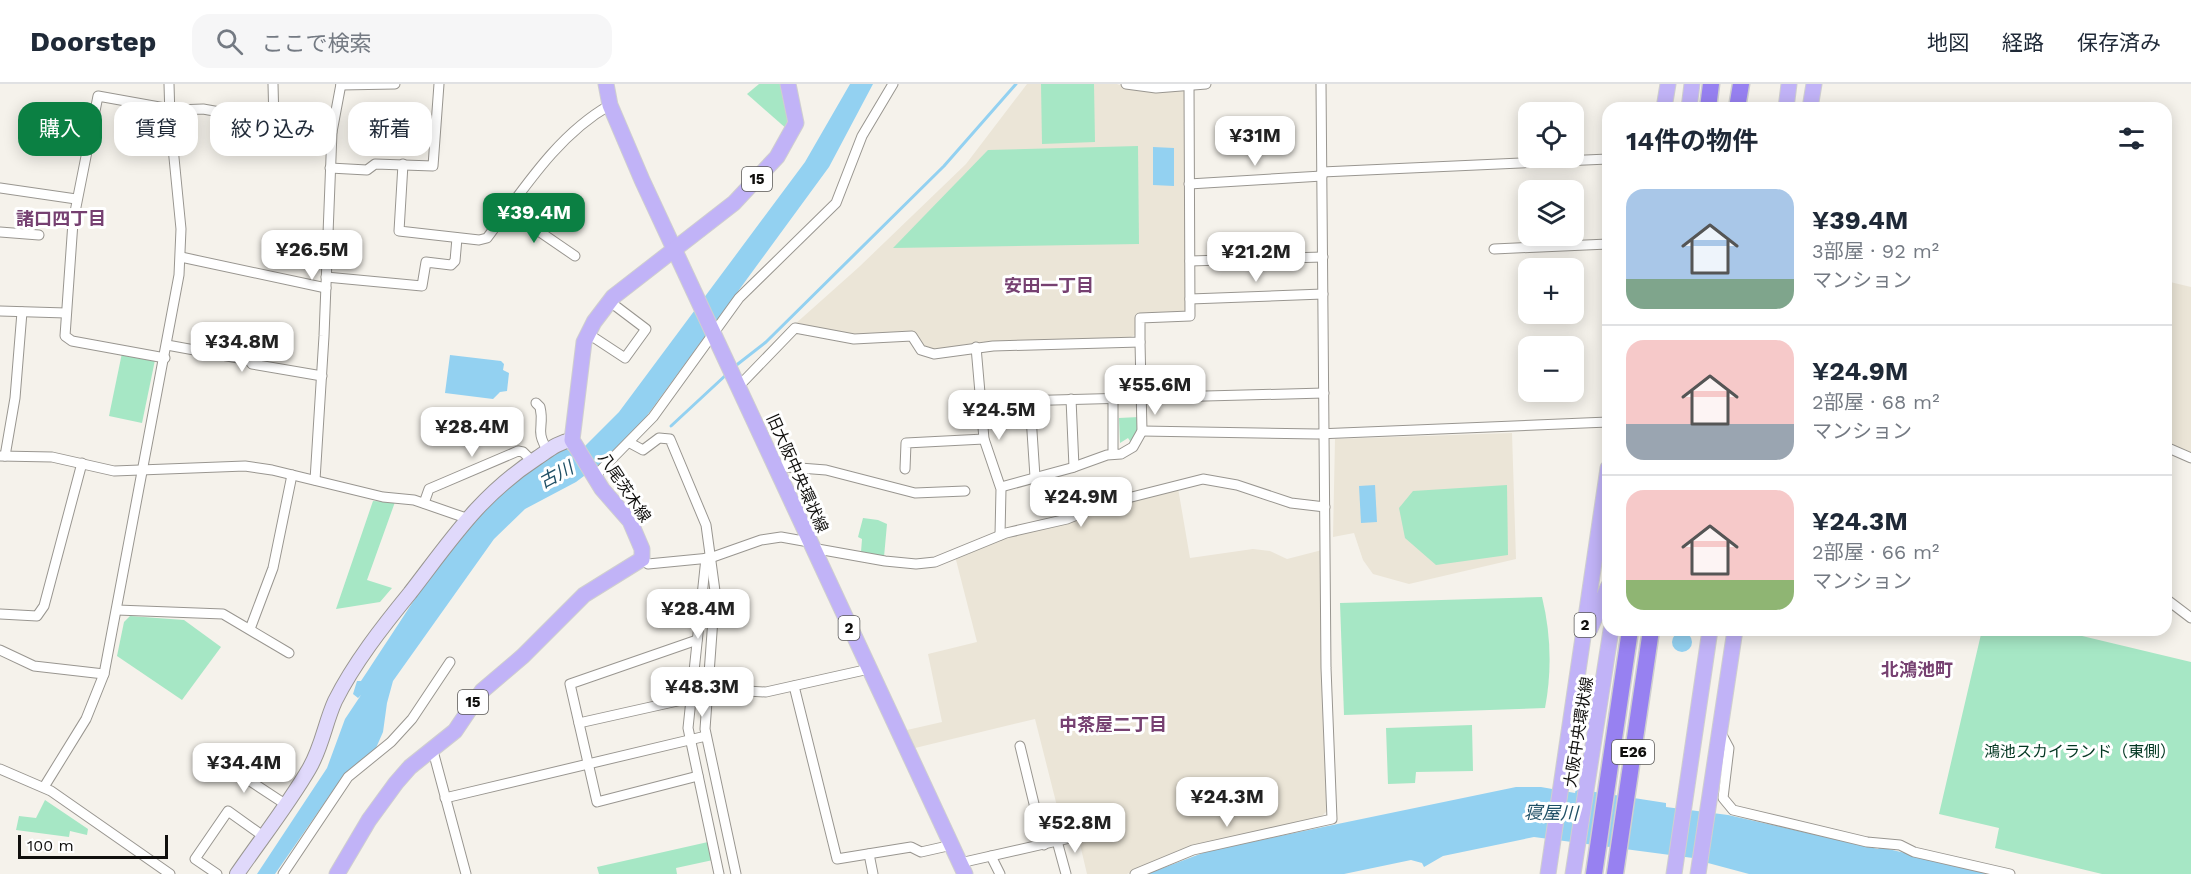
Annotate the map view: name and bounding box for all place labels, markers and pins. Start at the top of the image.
pin: ¥31M [1219,116,1291,167]
pin: ¥39.4M [485,193,583,244]
pin: ¥26.5M [263,230,361,281]
pin: ¥21.2M [1207,232,1305,283]
pin: ¥34.8M [193,322,291,373]
pin: ¥55.6M [1106,365,1204,416]
pin: ¥24.5M [950,390,1048,441]
pin: ¥28.4M [423,407,521,458]
pin: ¥24.9M [1032,477,1130,528]
pin: ¥28.4M [649,589,747,640]
pin: ¥48.3M [653,667,751,718]
pin: ¥34.4M [195,743,293,794]
pin: ¥24.3M [1178,777,1276,828]
pin: ¥52.8M [1026,803,1124,854]

